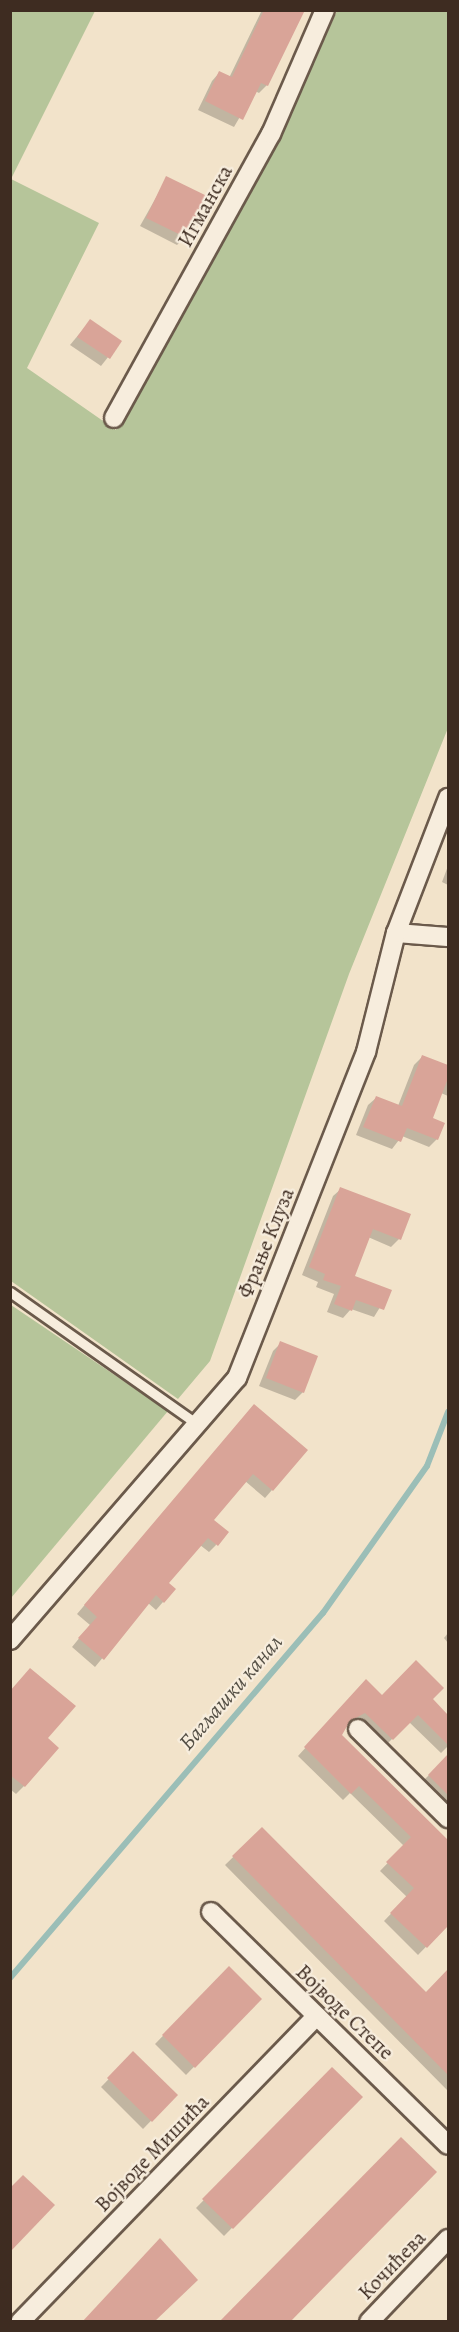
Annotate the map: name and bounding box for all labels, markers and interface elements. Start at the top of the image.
street label: Игманска [172,161,238,251]
street label: Фрање Клуза [232,1184,300,1302]
water label: Багљашки канал [174,1630,288,1756]
street label: Војводе Степе [291,1959,399,2065]
street label: Војводе Мишића [90,2089,214,2217]
street label: Кочићева [353,2225,431,2305]

